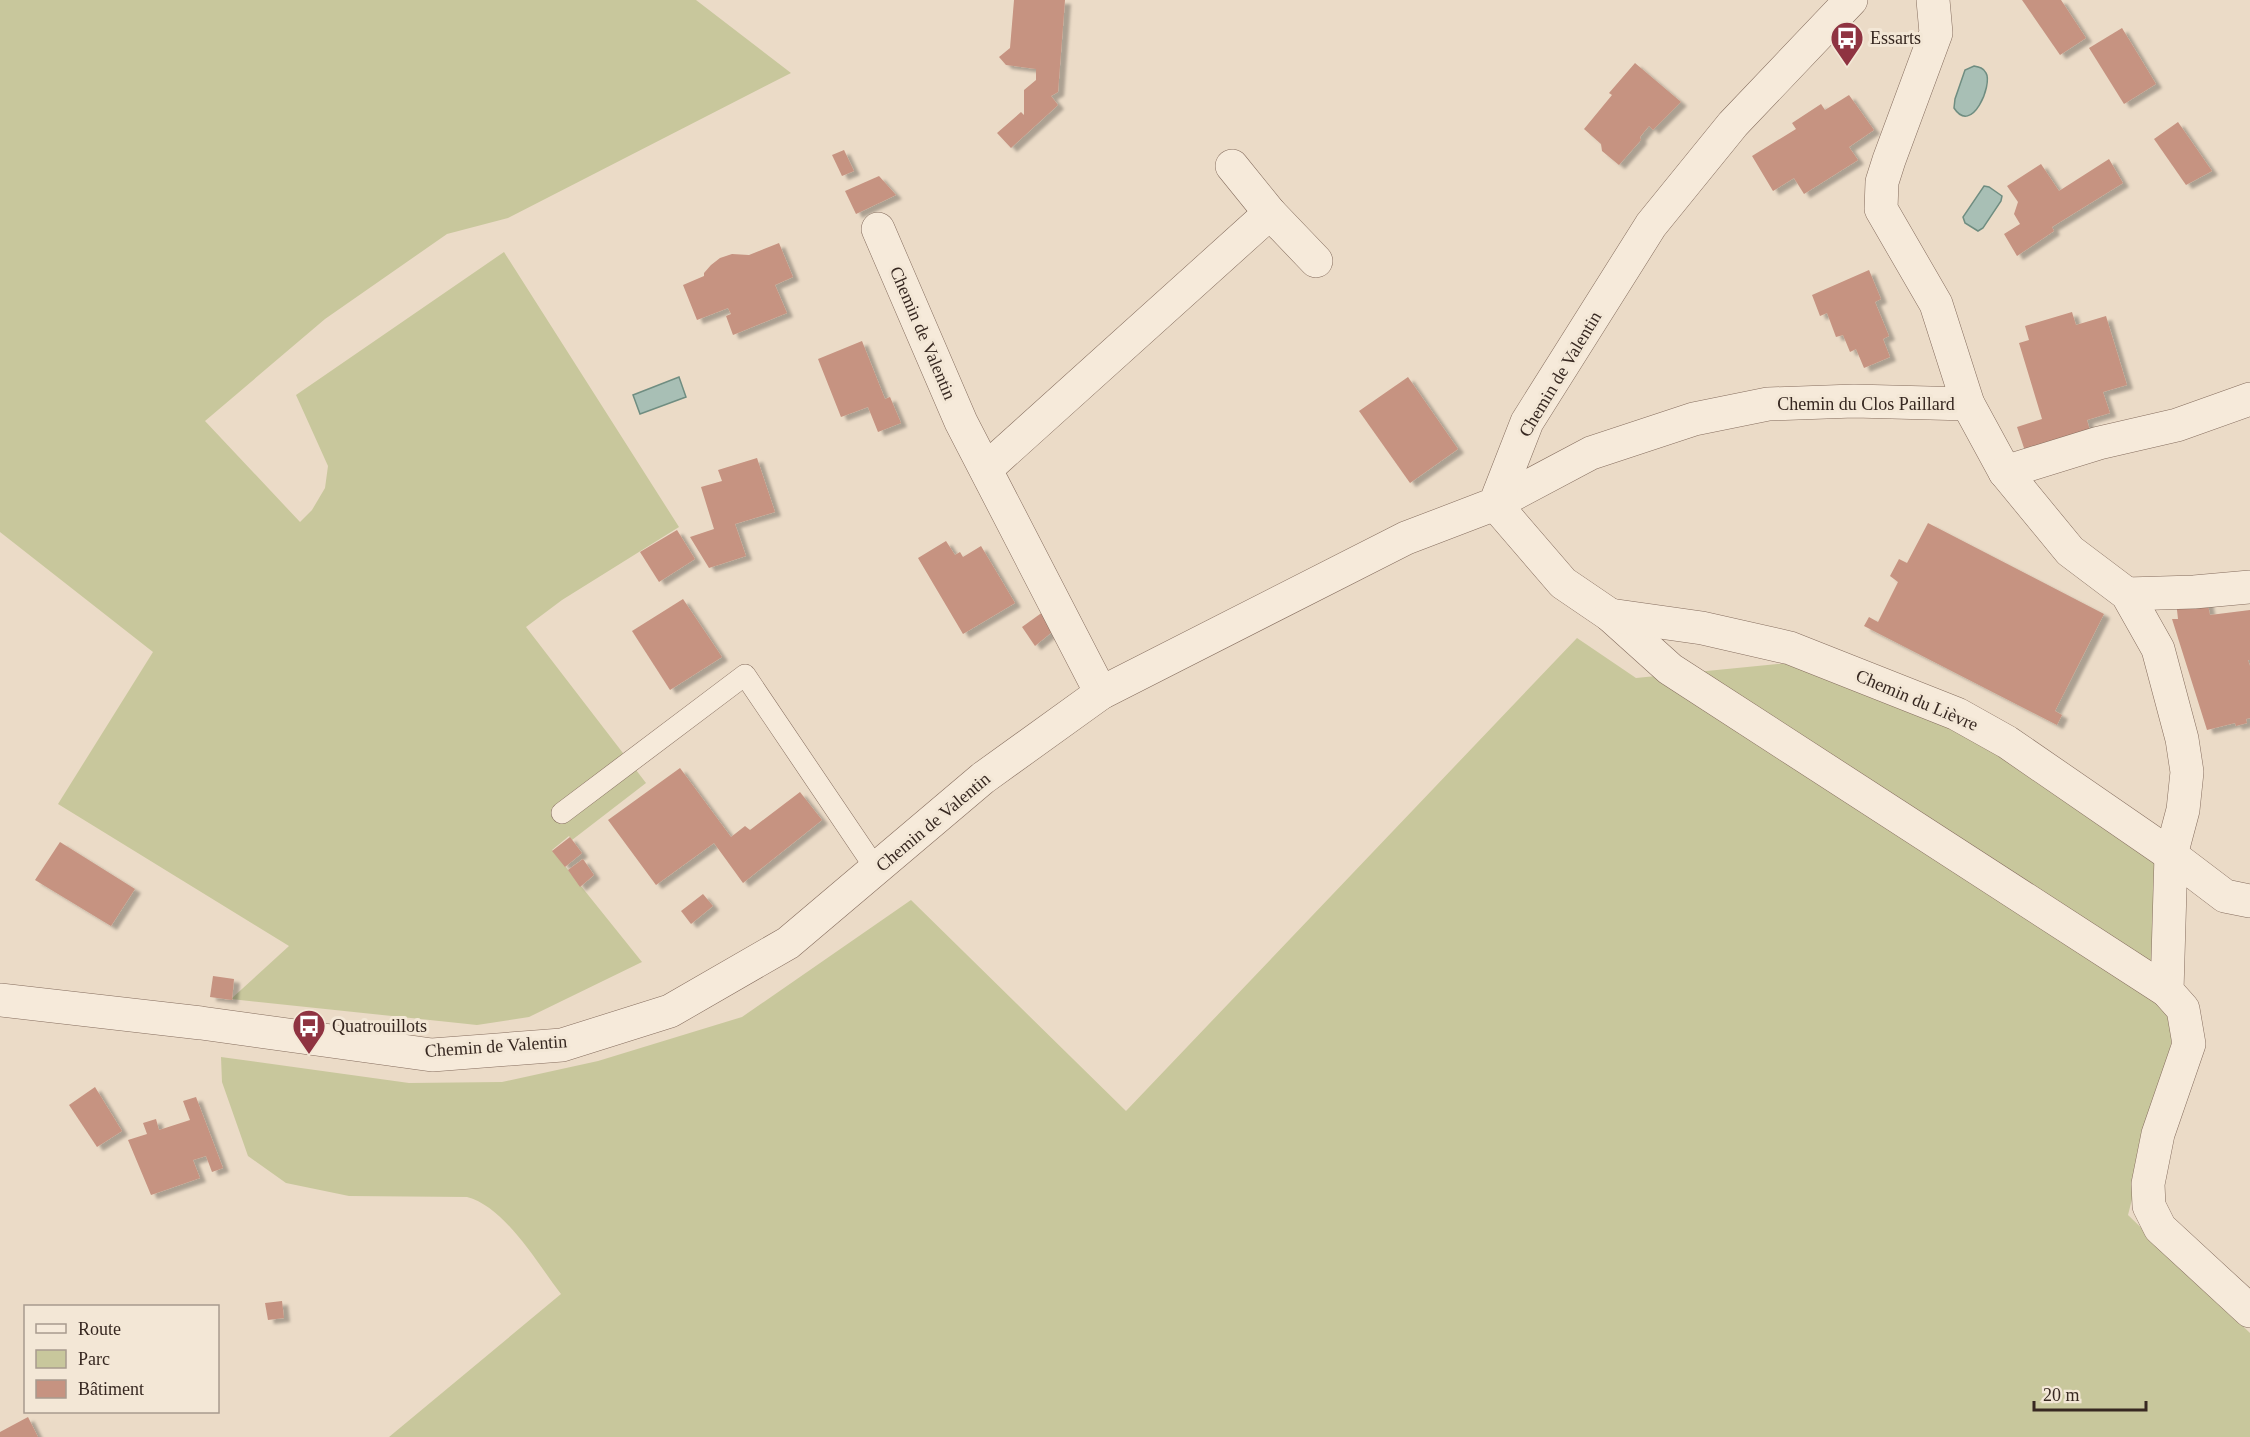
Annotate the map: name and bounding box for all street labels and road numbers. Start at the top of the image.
street label: Chemin de Valentin [886,263,960,403]
street label: Chemin de Valentin [1515,308,1605,440]
street label: Chemin du Clos Paillard [1777,394,1955,414]
street label: Chemin du Lièvre [1853,665,1981,735]
street label: Chemin de Valentin [872,768,994,876]
street label: Chemin de Valentin [424,1031,568,1061]

